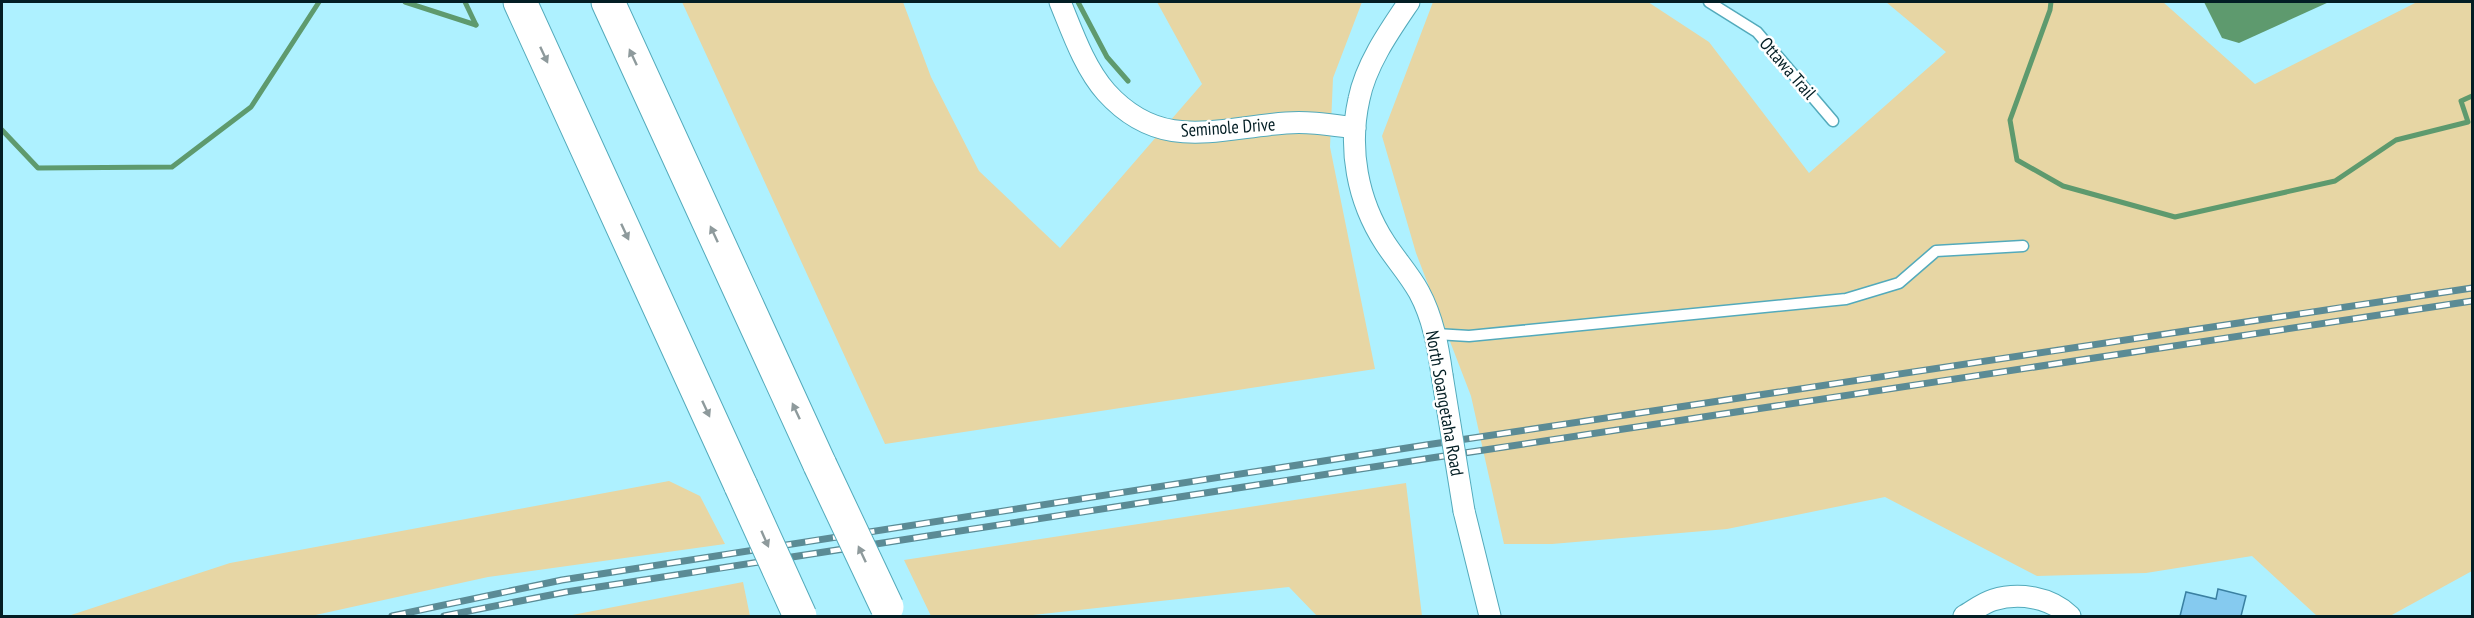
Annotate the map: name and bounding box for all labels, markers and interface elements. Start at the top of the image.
street label: Ottawa Trail [1755,32,1822,104]
one-way arrow [539,46,549,64]
one-way arrow [629,48,638,65]
street label: Seminole Drive [1180,112,1276,142]
one-way arrow [620,224,630,242]
one-way arrow [709,225,719,243]
street label: North Soangetaha Road [1421,329,1469,477]
one-way arrow [701,401,711,419]
one-way arrow [791,403,800,420]
one-way arrow [760,531,770,549]
one-way arrow [858,546,867,563]

